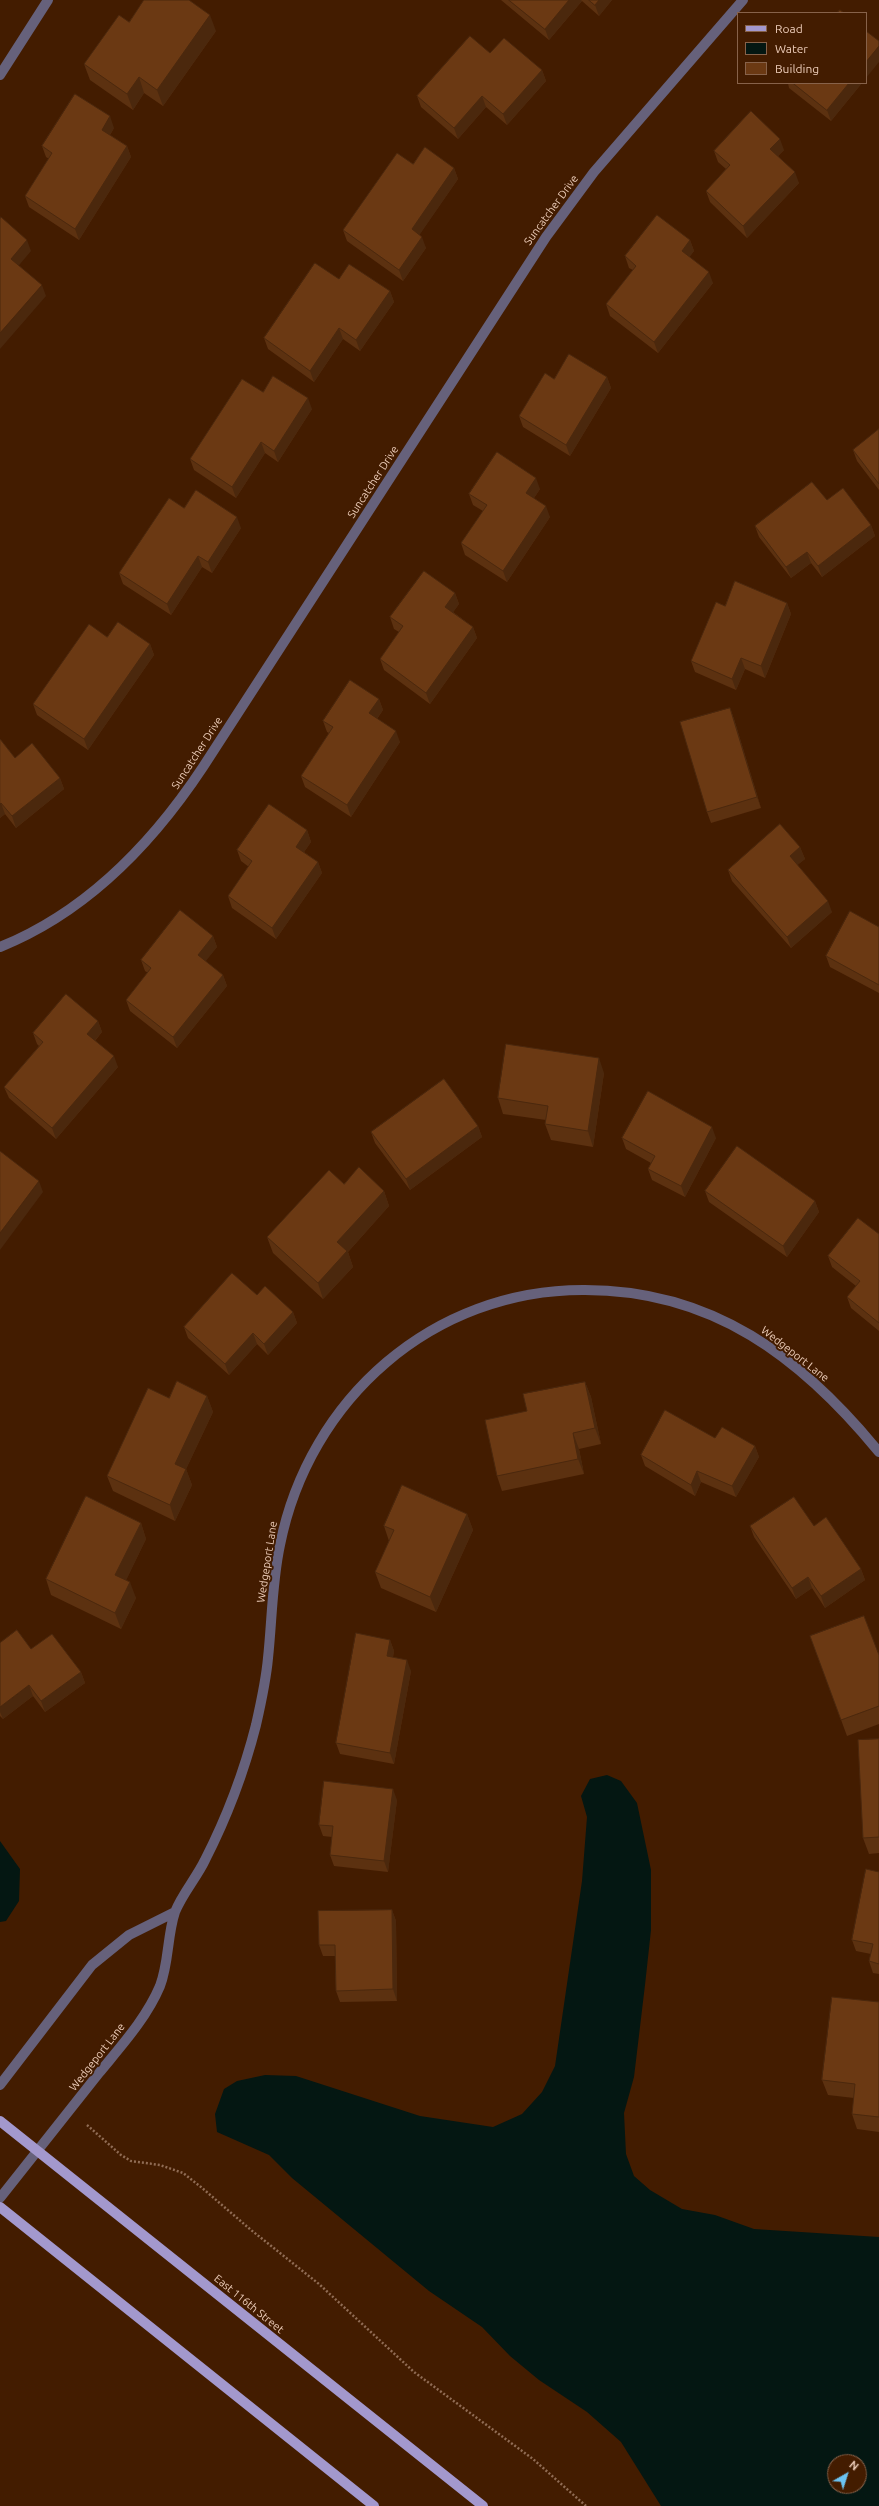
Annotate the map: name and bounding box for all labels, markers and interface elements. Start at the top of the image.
legend [737,12,867,84]
text: Road [775,22,803,35]
text: Water [775,42,808,55]
text: Building [775,62,819,75]
street label: Suncatcher Drive [521,172,581,248]
street label: Suncatcher Drive [345,443,401,521]
street label: Suncatcher Drive [169,714,225,792]
street label: Wedgeport Lane [758,1323,832,1385]
street label: Wedgeport Lane [254,1520,280,1604]
street label: Wedgeport Lane [66,2020,128,2094]
street label: East 116th Street [211,2272,287,2336]
north arrow [827,2454,867,2494]
text: N [847,2458,861,2473]

